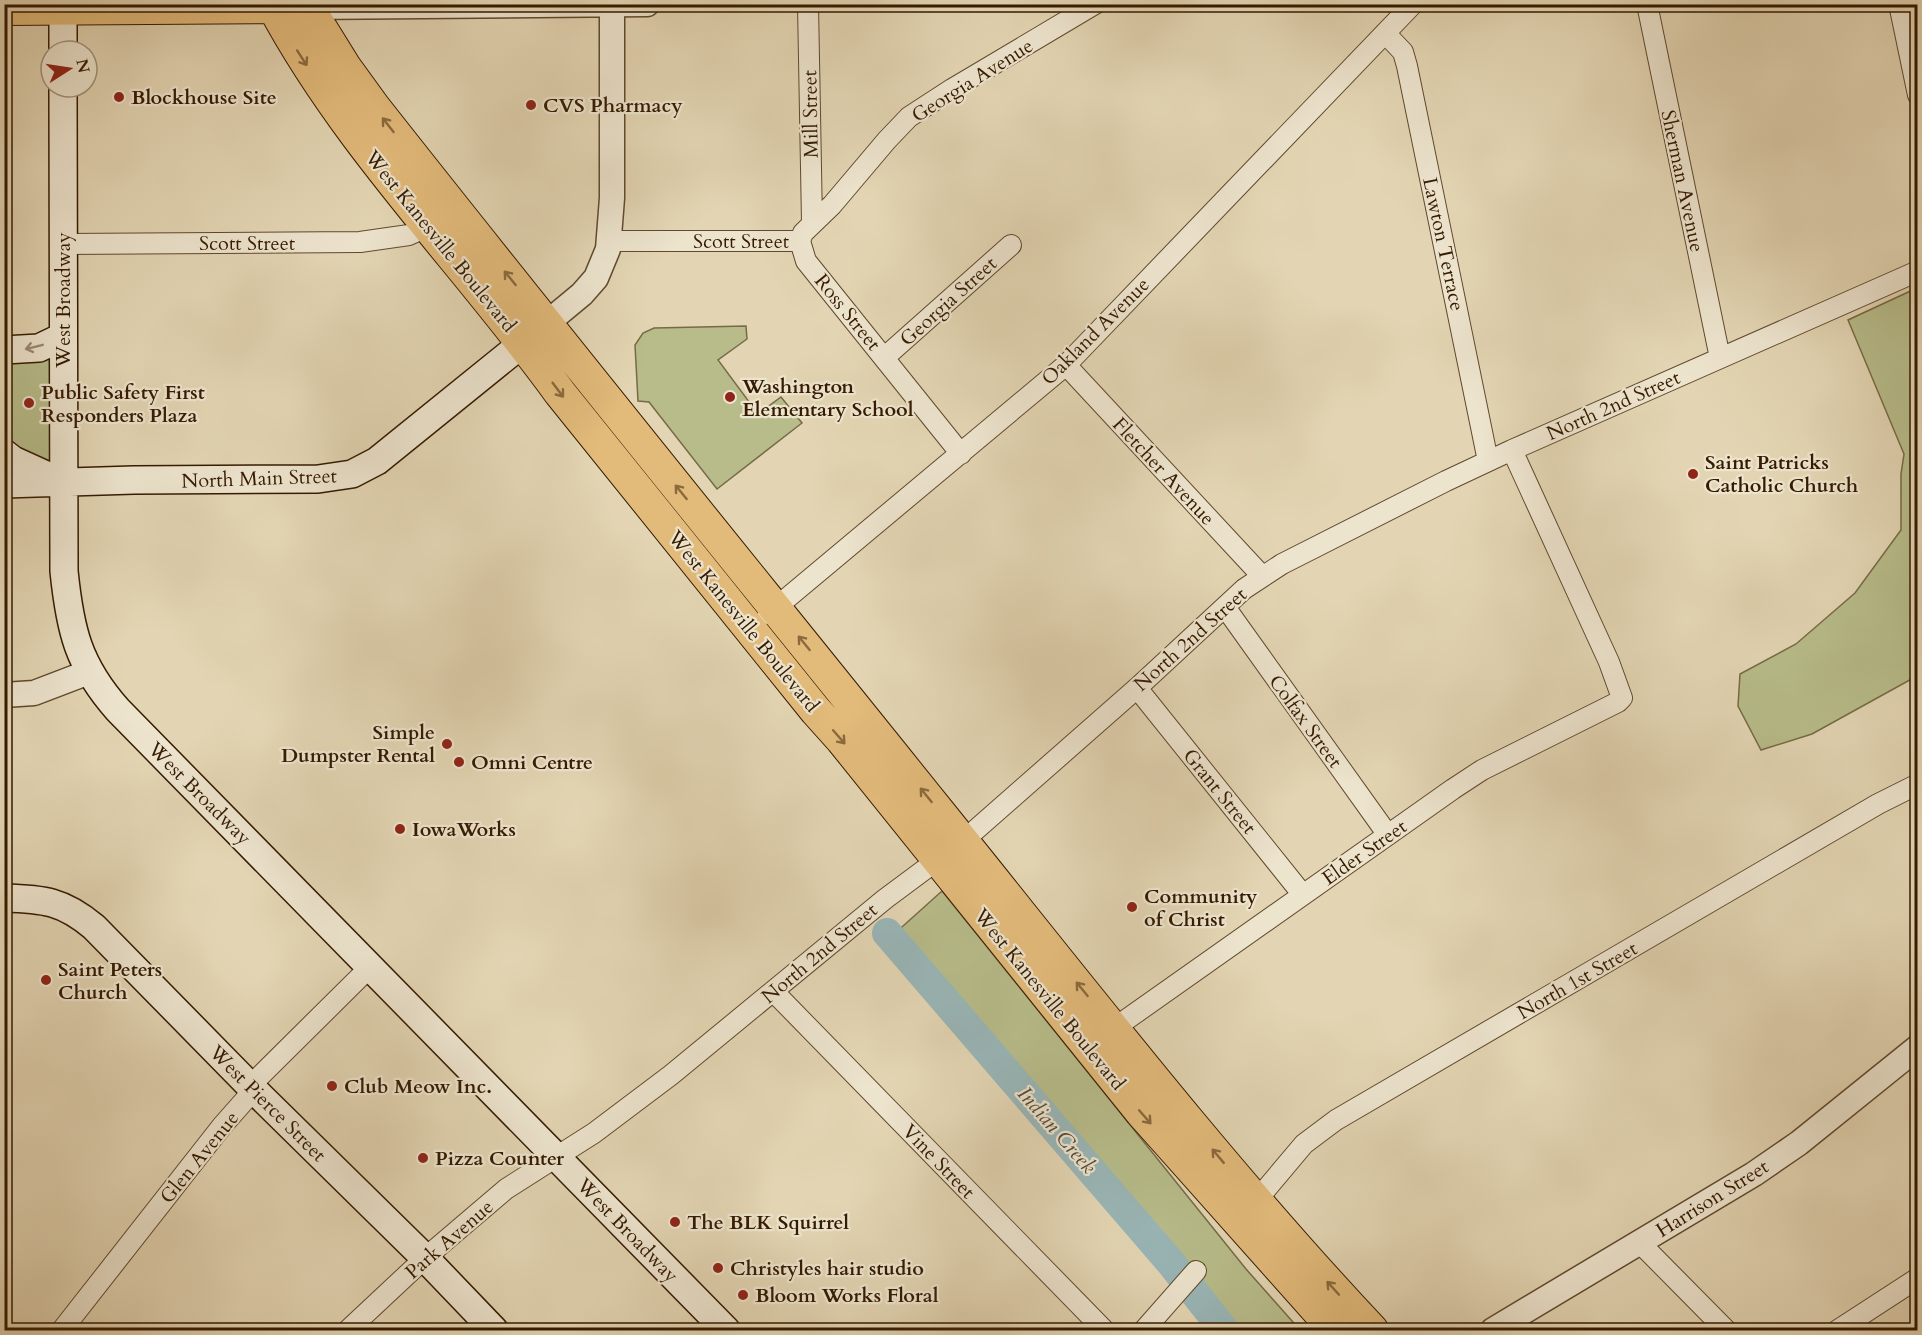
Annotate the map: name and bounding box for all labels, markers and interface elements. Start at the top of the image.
street label: Georgia Avenue [906,32,1038,129]
north arrow [39,39,99,99]
one-way arrow [296,49,308,65]
text: N [70,57,95,75]
street label: Mill Street [796,69,825,158]
place label: Blockhouse Site [131,84,277,111]
marker: Blockhouse Site [112,90,126,104]
place label: CVS Pharmacy [543,92,683,119]
marker: CVS Pharmacy [524,98,538,112]
street label: Sherman Avenue [1654,108,1711,255]
one-way arrow [382,118,395,134]
street label: West Kanesville Boulevard [358,144,523,338]
street label: Lawton Terrace [1416,175,1471,313]
street label: Scott Street [693,228,790,255]
street label: Scott Street [199,230,296,257]
street label: West Broadway [50,232,77,369]
street label: Georgia Street [894,250,1003,352]
street label: Ross Street [808,268,887,357]
one-way arrow [504,270,517,286]
street label: Oakland Avenue [1035,271,1155,391]
one-way arrow [25,342,44,354]
street label: North 2nd Street [1542,364,1685,447]
place label: Washington Elementary School [741,373,914,423]
place label: Public Safety First Responders Plaza [41,379,205,429]
one-way arrow [552,381,564,397]
marker: Washington Elementary School [723,390,737,404]
marker: Public Safety First Responders Plaza [22,396,36,410]
street label: Fletcher Avenue [1107,411,1221,531]
place label: Saint Patricks Catholic Church [1705,449,1859,499]
street label: North Main Street [181,462,338,495]
marker: Saint Patricks Catholic Church [1686,467,1700,481]
one-way arrow [675,484,688,500]
street label: West Kanesville Boulevard [661,524,826,718]
street label: North 2nd Street [1128,581,1253,697]
one-way arrow [797,636,810,652]
street label: Colfax Street [1263,669,1349,774]
place label: Simple Dumpster Rental [281,719,435,769]
one-way arrow [832,729,846,744]
street label: West Broadway [141,735,258,851]
marker: Simple Dumpster Rental [440,737,454,751]
street label: Grant Street [1177,743,1263,840]
place label: Omni Centre [471,749,593,776]
marker: Omni Centre [452,755,466,769]
one-way arrow [919,788,933,803]
street label: Elder Street [1316,813,1413,892]
place label: IowaWorks [412,816,516,843]
marker: IowaWorks [393,822,407,836]
place label: Community of Christ [1144,883,1258,933]
street label: North 2nd Street [756,896,884,1010]
marker: Community of Christ [1125,900,1139,914]
street label: West Kanesville Boulevard [967,902,1132,1096]
street label: North 1st Street [1512,935,1643,1026]
place label: Saint Peters Church [58,956,162,1006]
marker: Saint Peters Church [39,973,53,987]
one-way arrow [1075,981,1088,997]
street label: West Pierce Street [203,1038,332,1168]
place label: Club Meow Inc. [344,1073,492,1100]
marker: Club Meow Inc. [325,1079,339,1093]
water label: Indian Creek [1011,1080,1103,1181]
street label: Glen Avenue [154,1105,245,1209]
one-way arrow [1138,1109,1152,1124]
street label: Vine Street [896,1118,982,1205]
place label: Pizza Counter [435,1145,565,1172]
one-way arrow [1211,1149,1225,1164]
marker: Pizza Counter [416,1151,430,1165]
street label: Harrison Street [1651,1153,1774,1244]
street label: West Broadway [570,1171,685,1289]
street label: Park Avenue [399,1194,499,1285]
place label: The BLK Squirrel [687,1209,849,1236]
marker: The BLK Squirrel [668,1215,682,1229]
place label: Christyles hair studio [730,1255,924,1282]
marker: Christyles hair studio [711,1261,725,1275]
one-way arrow [1326,1281,1340,1296]
place label: Bloom Works Floral [755,1282,939,1309]
marker: Bloom Works Floral [736,1288,750,1302]

